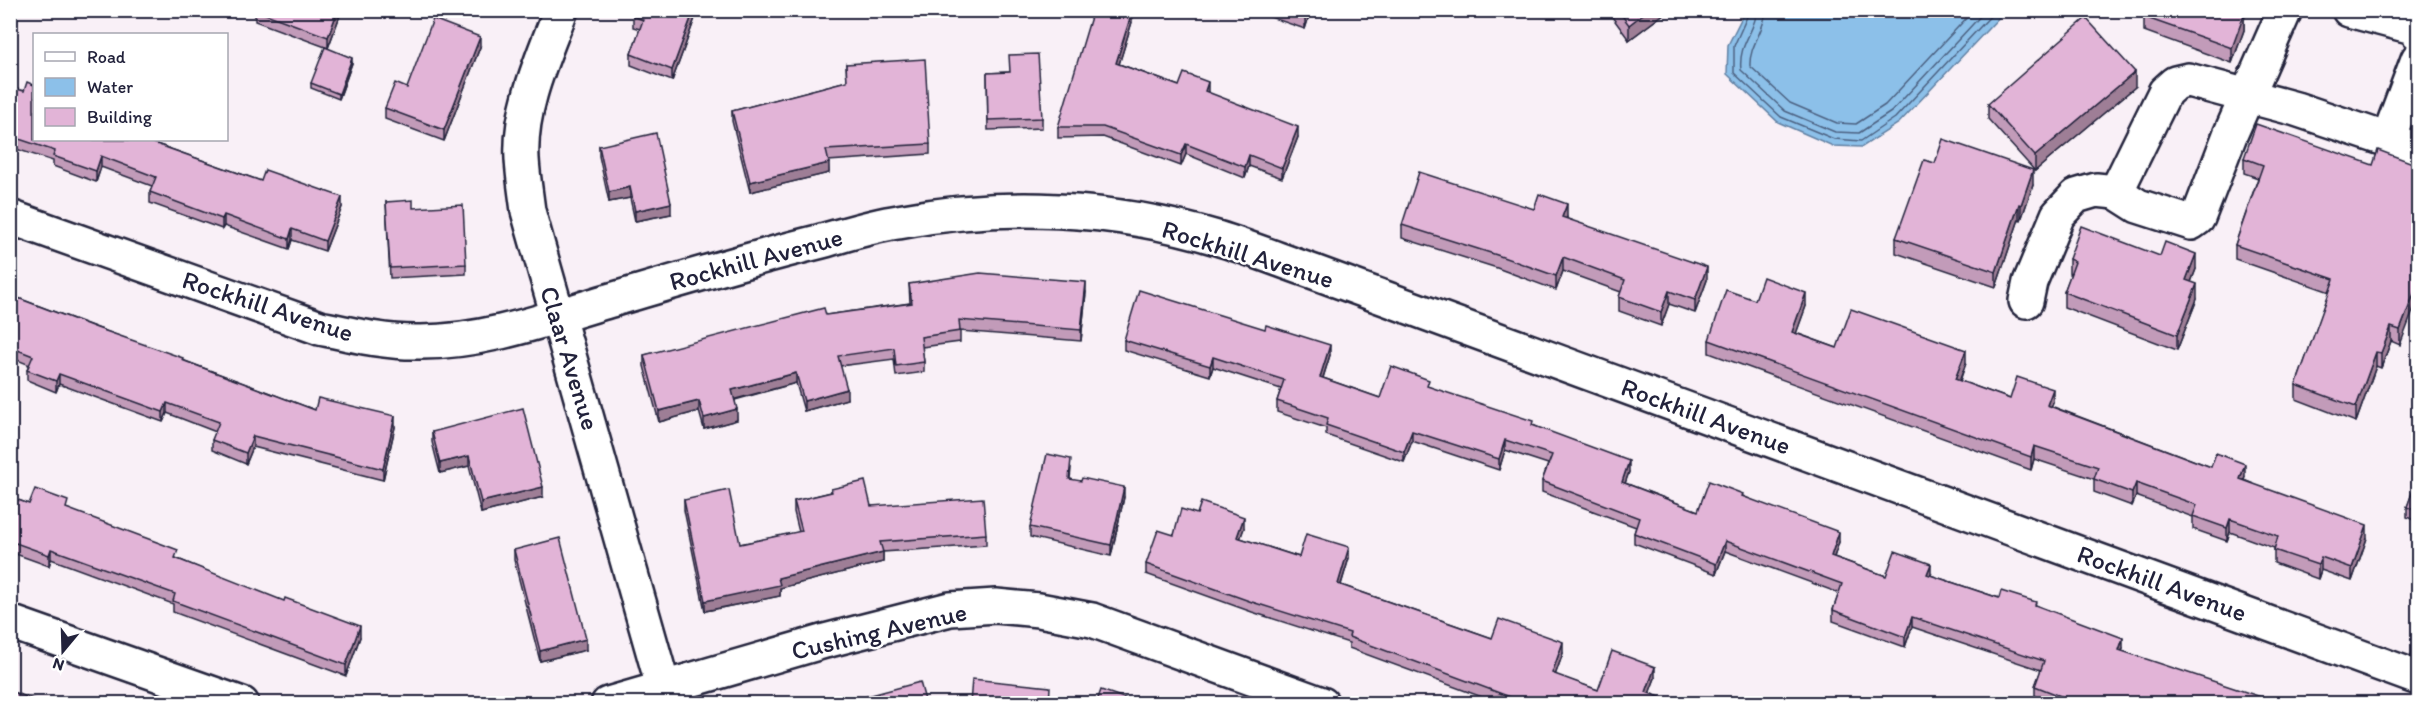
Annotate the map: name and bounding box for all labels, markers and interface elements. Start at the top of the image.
legend [33,33,228,141]
text: Road [87,46,126,68]
text: Water [87,76,133,98]
text: Building [87,106,153,128]
street label: Rockhill Avenue [1158,213,1338,295]
street label: Rockhill Avenue [666,221,846,297]
street label: Rockhill Avenue [178,263,358,349]
street label: Claar Avenue [533,282,607,434]
street label: Rockhill Avenue [1617,371,1795,461]
street label: Rockhill Avenue [2073,538,2251,628]
street label: Cushing Avenue [788,595,970,667]
north arrow [33,621,93,681]
text: N [50,654,66,675]

